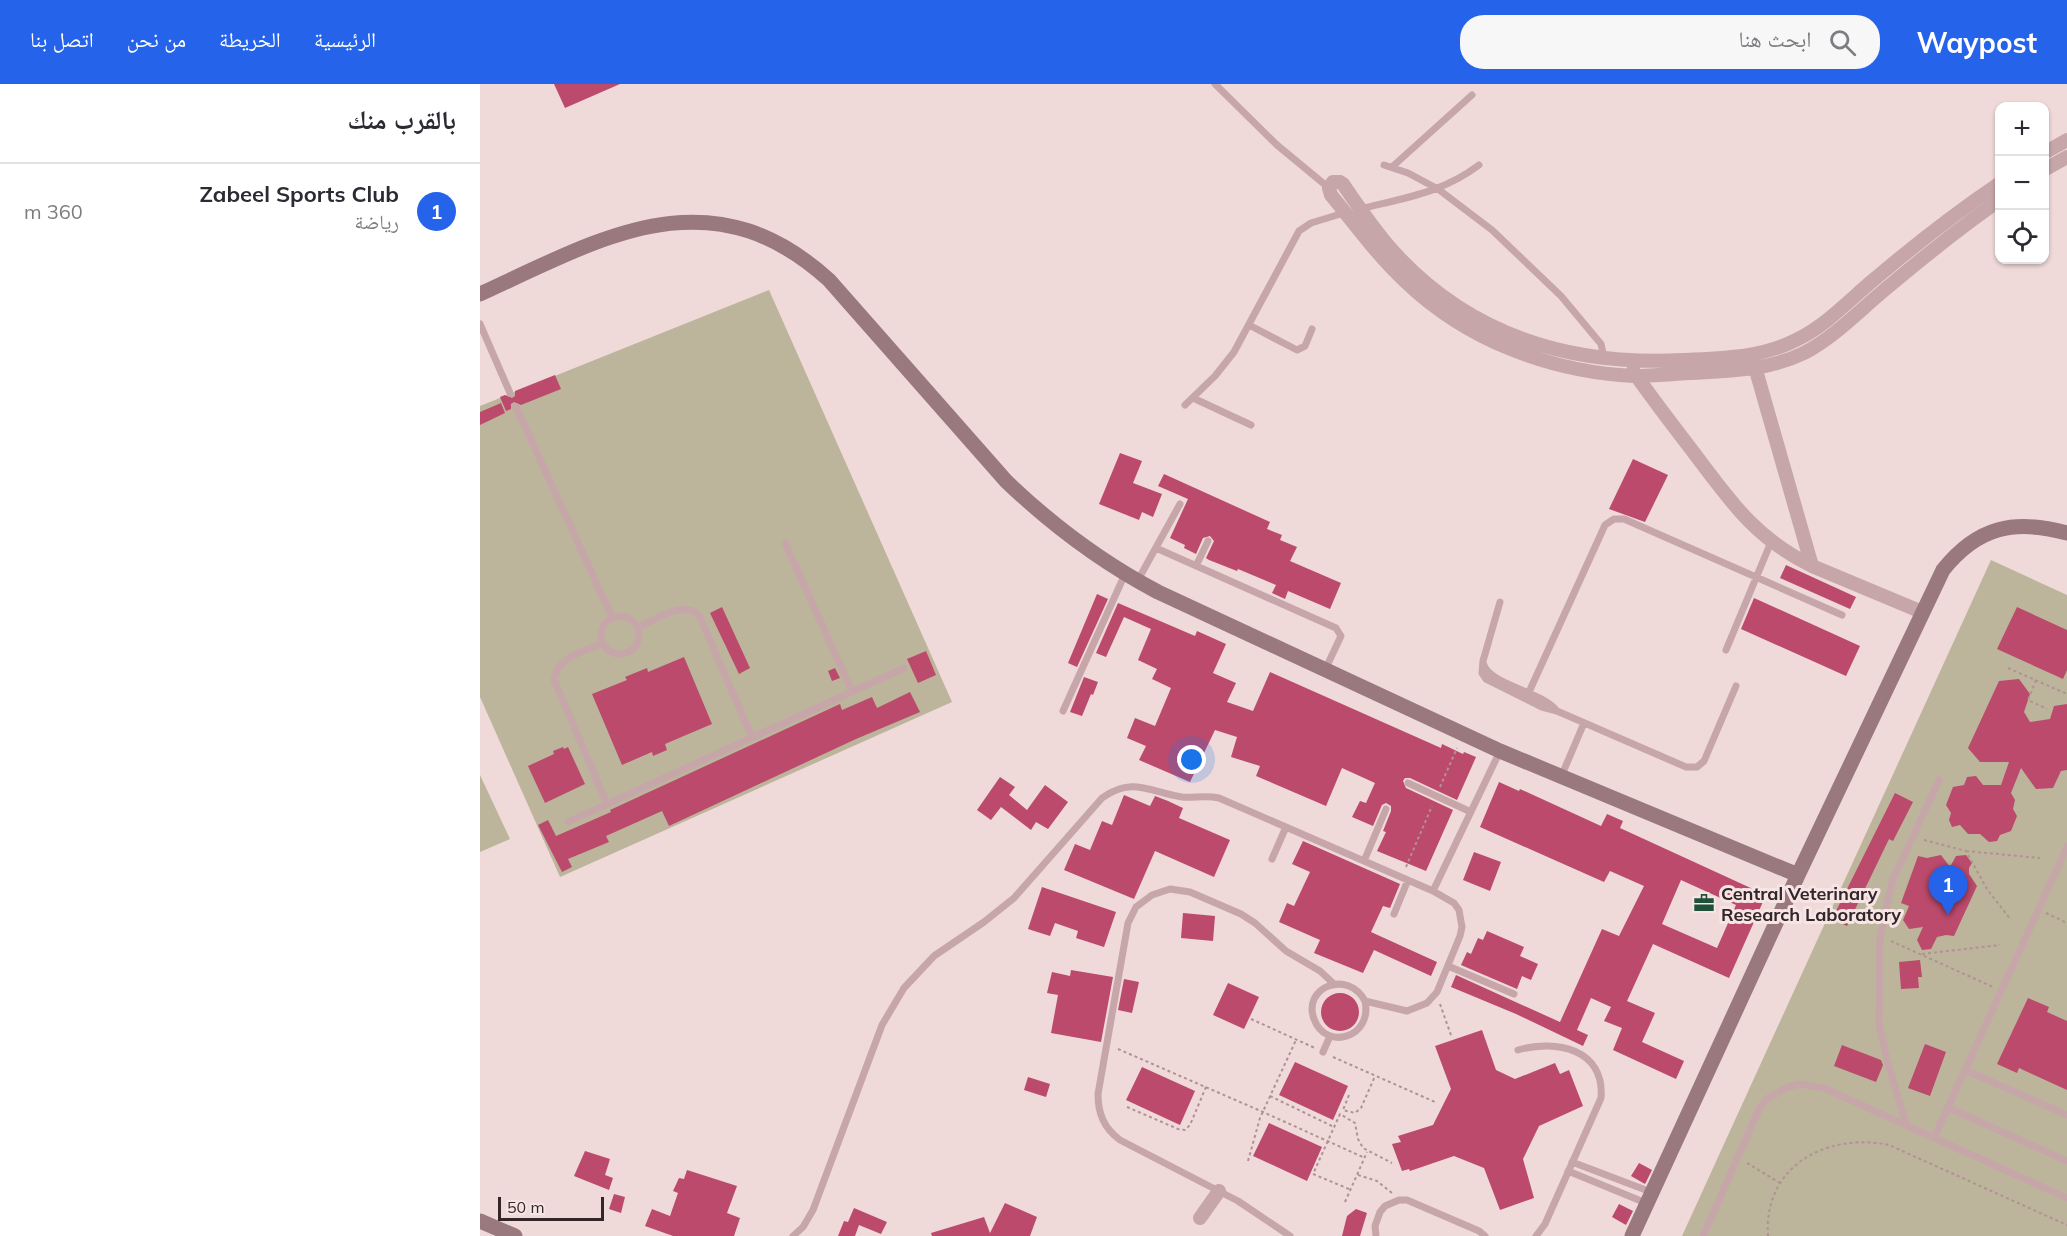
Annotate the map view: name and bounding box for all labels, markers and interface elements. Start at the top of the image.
search box [1460,15,1880,69]
text: ابحث هنا [1739,25,1811,53]
text: Waypost [1916,25,2037,60]
text: اتصل بنا [30,26,94,52]
text: من نحن [127,26,186,52]
text: الخريطة [219,26,281,52]
text: الرئيسية [314,26,376,52]
icon: search [1826,26,1859,59]
map controls [1995,102,2049,264]
button: + [1995,102,2049,156]
text: بالقرب منك [347,103,456,136]
button: − [1995,156,2049,210]
text: Zabeel Sports Club [200,180,399,208]
text: 360 m [24,199,83,224]
text: 1 [431,199,443,224]
text: رياضة [355,209,399,234]
button: locate [1995,210,2049,264]
your location [1177,745,1206,774]
pin: 1 [1928,866,1968,915]
place label: Central Veterinary Research Laboratory [1721,882,1901,926]
office icon: Central Veterinary Research Laboratory [1692,891,1716,915]
scale bar [498,1194,604,1222]
text: 50 m [507,1197,544,1217]

